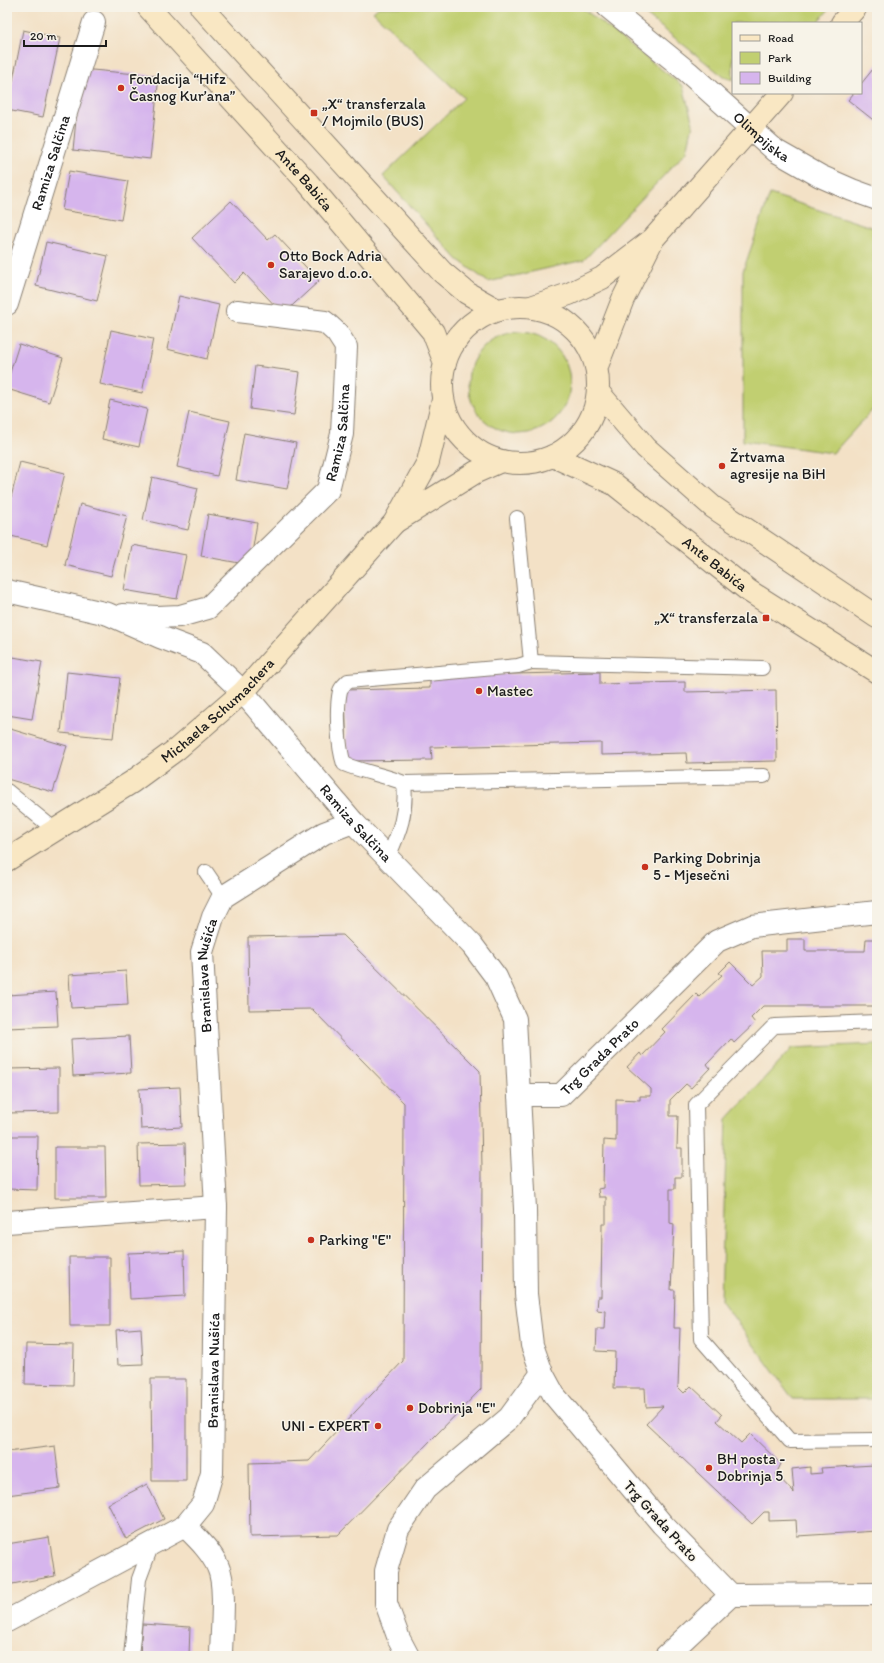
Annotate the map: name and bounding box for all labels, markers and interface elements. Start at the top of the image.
scale bar [24,22,106,48]
legend [732,22,862,94]
text: 20 m [30,29,57,43]
text: Road [768,31,794,45]
text: Park [768,51,792,65]
place label: Fondacija “Hifz Časnog Kur’ana” [129,70,236,105]
text: Building [768,71,812,85]
marker: Fondacija “Hifz Časnog Kur’ana” [116,83,126,93]
place label: „X“ transferzala / Mojmilo (BUS) [322,95,426,130]
marker: „X“ transferzala / Mojmilo (BUS) [309,108,319,118]
street label: Olimpijska [729,108,793,166]
street label: Ramiza Salčina [27,112,74,213]
street label: Ante Babića [272,145,337,215]
place label: Otto Bock Adria Sarajevo d.o.o. [279,247,383,282]
marker: Otto Bock Adria Sarajevo d.o.o. [266,260,276,270]
street label: Ramiza Salčina [321,383,353,483]
place label: Žrtvama agresije na BiH [730,448,826,483]
marker: Žrtvama agresije na BiH [717,461,727,471]
street label: Ante Babića [679,533,751,595]
place label: „X“ transferzala [654,609,758,627]
marker: „X“ transferzala [761,613,771,623]
street label: Michaela Schumachera [157,654,278,767]
place label: Mastec [487,682,533,700]
marker: Mastec [474,686,484,696]
street label: Ramiza Salčina [316,780,396,866]
place label: Parking Dobrinja 5 - Mjesečni [653,849,761,884]
marker: Parking Dobrinja 5 - Mjesečni [640,862,650,872]
street label: Branislava Nušića [193,916,221,1033]
street label: Trg Grada Prato [557,1014,643,1099]
place label: Parking "E" [319,1231,391,1249]
marker: Parking "E" [306,1235,316,1245]
street label: Branislava Nušića [204,1312,223,1429]
place label: Dobrinja "E" [418,1399,495,1417]
marker: Dobrinja "E" [405,1403,415,1413]
place label: UNI - EXPERT [281,1417,371,1435]
marker: UNI - EXPERT [373,1421,383,1431]
place label: BH posta - Dobrinja 5 [717,1450,785,1485]
marker: BH posta - Dobrinja 5 [704,1463,714,1473]
street label: Trg Grada Prato [620,1477,702,1565]

